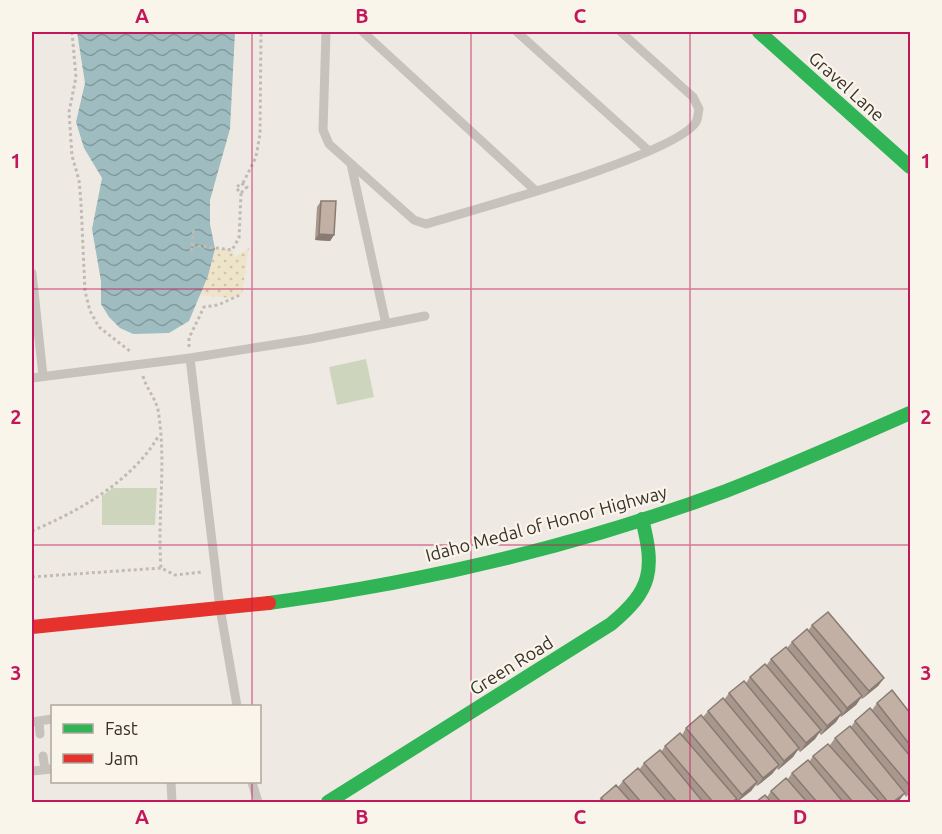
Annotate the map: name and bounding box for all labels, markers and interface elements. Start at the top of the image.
text: A [135,4,149,27]
text: B [355,4,369,27]
text: C [574,4,587,27]
text: D [793,4,807,27]
street label: Gravel Lane [805,47,889,125]
text: 1 [10,149,22,172]
text: 1 [920,149,932,172]
text: 2 [10,405,22,428]
text: 2 [920,405,932,428]
street label: Idaho Medal of Honor Highway [423,481,669,565]
street label: Green Road [466,631,556,699]
text: 3 [10,661,22,684]
text: 3 [920,661,932,684]
legend [51,705,261,783]
text: Fast [105,718,138,738]
text: Jam [105,748,139,768]
text: A [135,805,149,828]
text: B [355,805,369,828]
text: C [574,805,587,828]
text: D [793,805,807,828]

